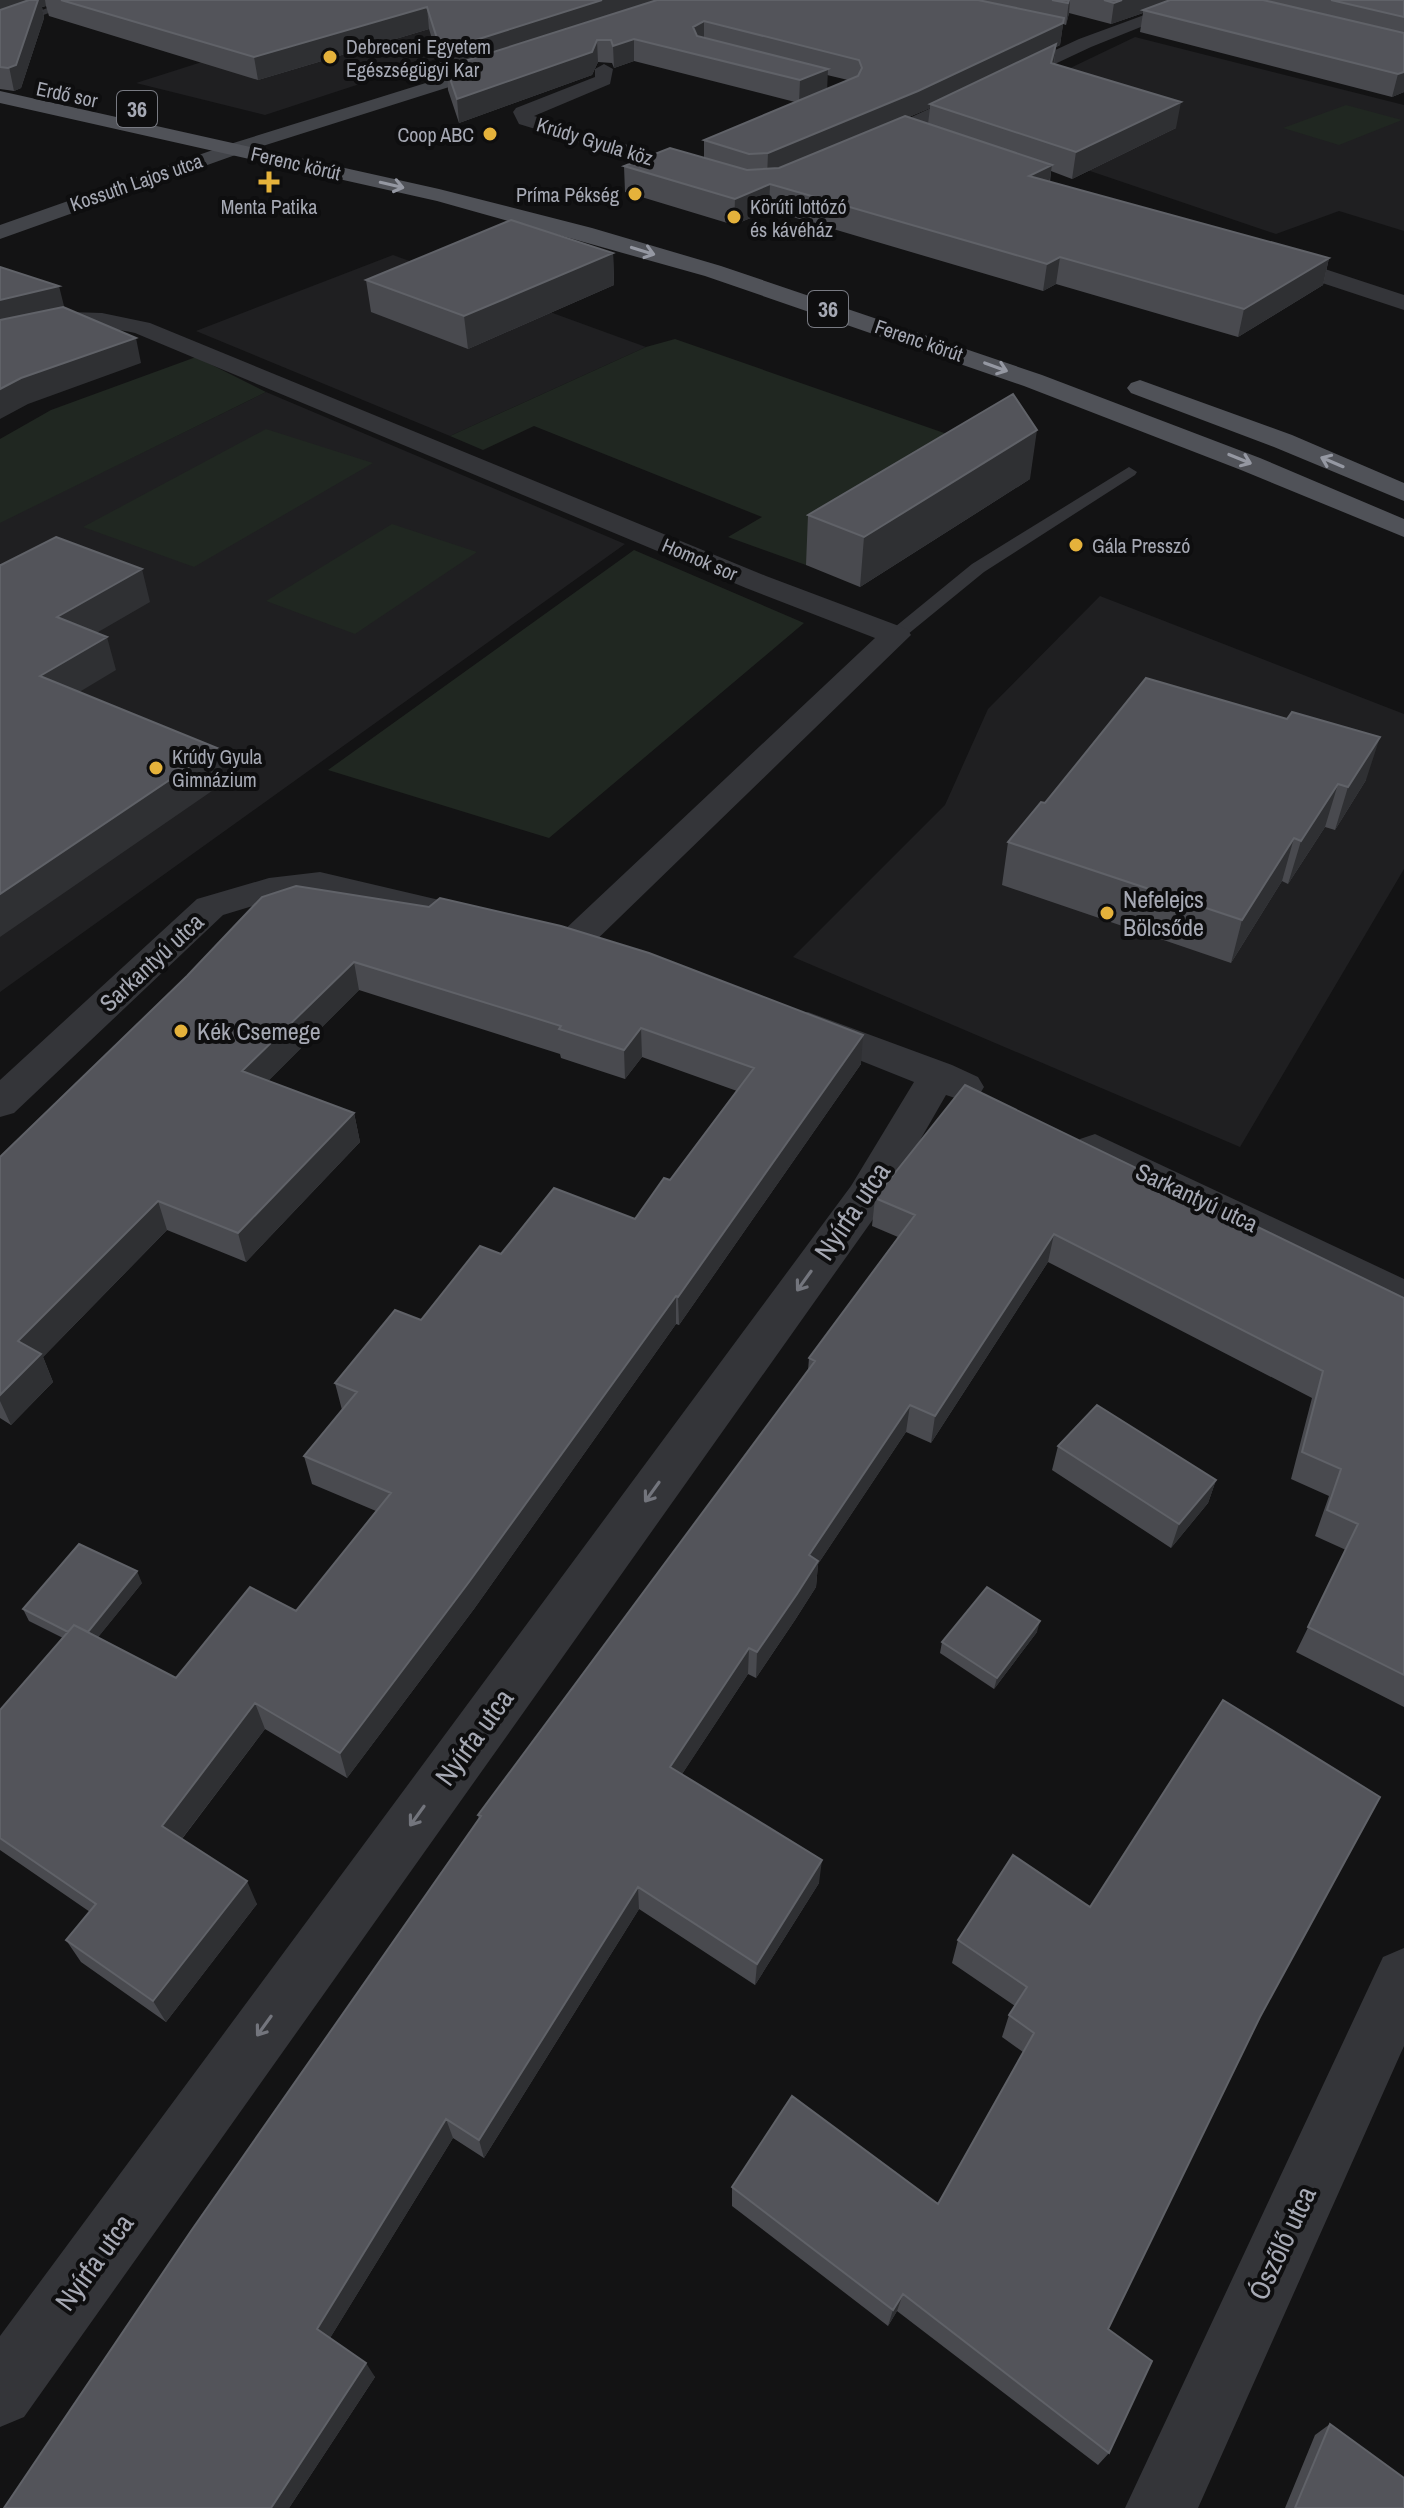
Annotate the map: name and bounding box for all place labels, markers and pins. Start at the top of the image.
place label: Debreceni Egyetem Egészségügyi Kar [346,33,491,83]
marker: Debreceni Egyetem Egészségügyi Kar [321,48,339,66]
place label: Coop ABC [397,121,474,148]
marker: Coop ABC [481,125,499,143]
marker: Menta Patika [260,173,278,191]
place label: Príma Pékség [516,181,619,208]
marker: Príma Pékség [626,185,644,203]
place label: Menta Patika [221,193,317,220]
place label: Körúti lottózó és kávéház [750,193,847,243]
marker: Körúti lottózó és kávéház [725,208,743,226]
place label: Gála Presszó [1092,532,1190,559]
marker: Gála Presszó [1067,536,1085,554]
place label: Krúdy Gyula Gimnázium [172,743,262,793]
marker: Krúdy Gyula Gimnázium [147,759,165,777]
place label: Nefelejcs Bölcsőde [1123,883,1204,943]
marker: Nefelejcs Bölcsőde [1098,904,1116,922]
place label: Kék Csemege [197,1015,321,1047]
marker: Kék Csemege [172,1022,190,1040]

